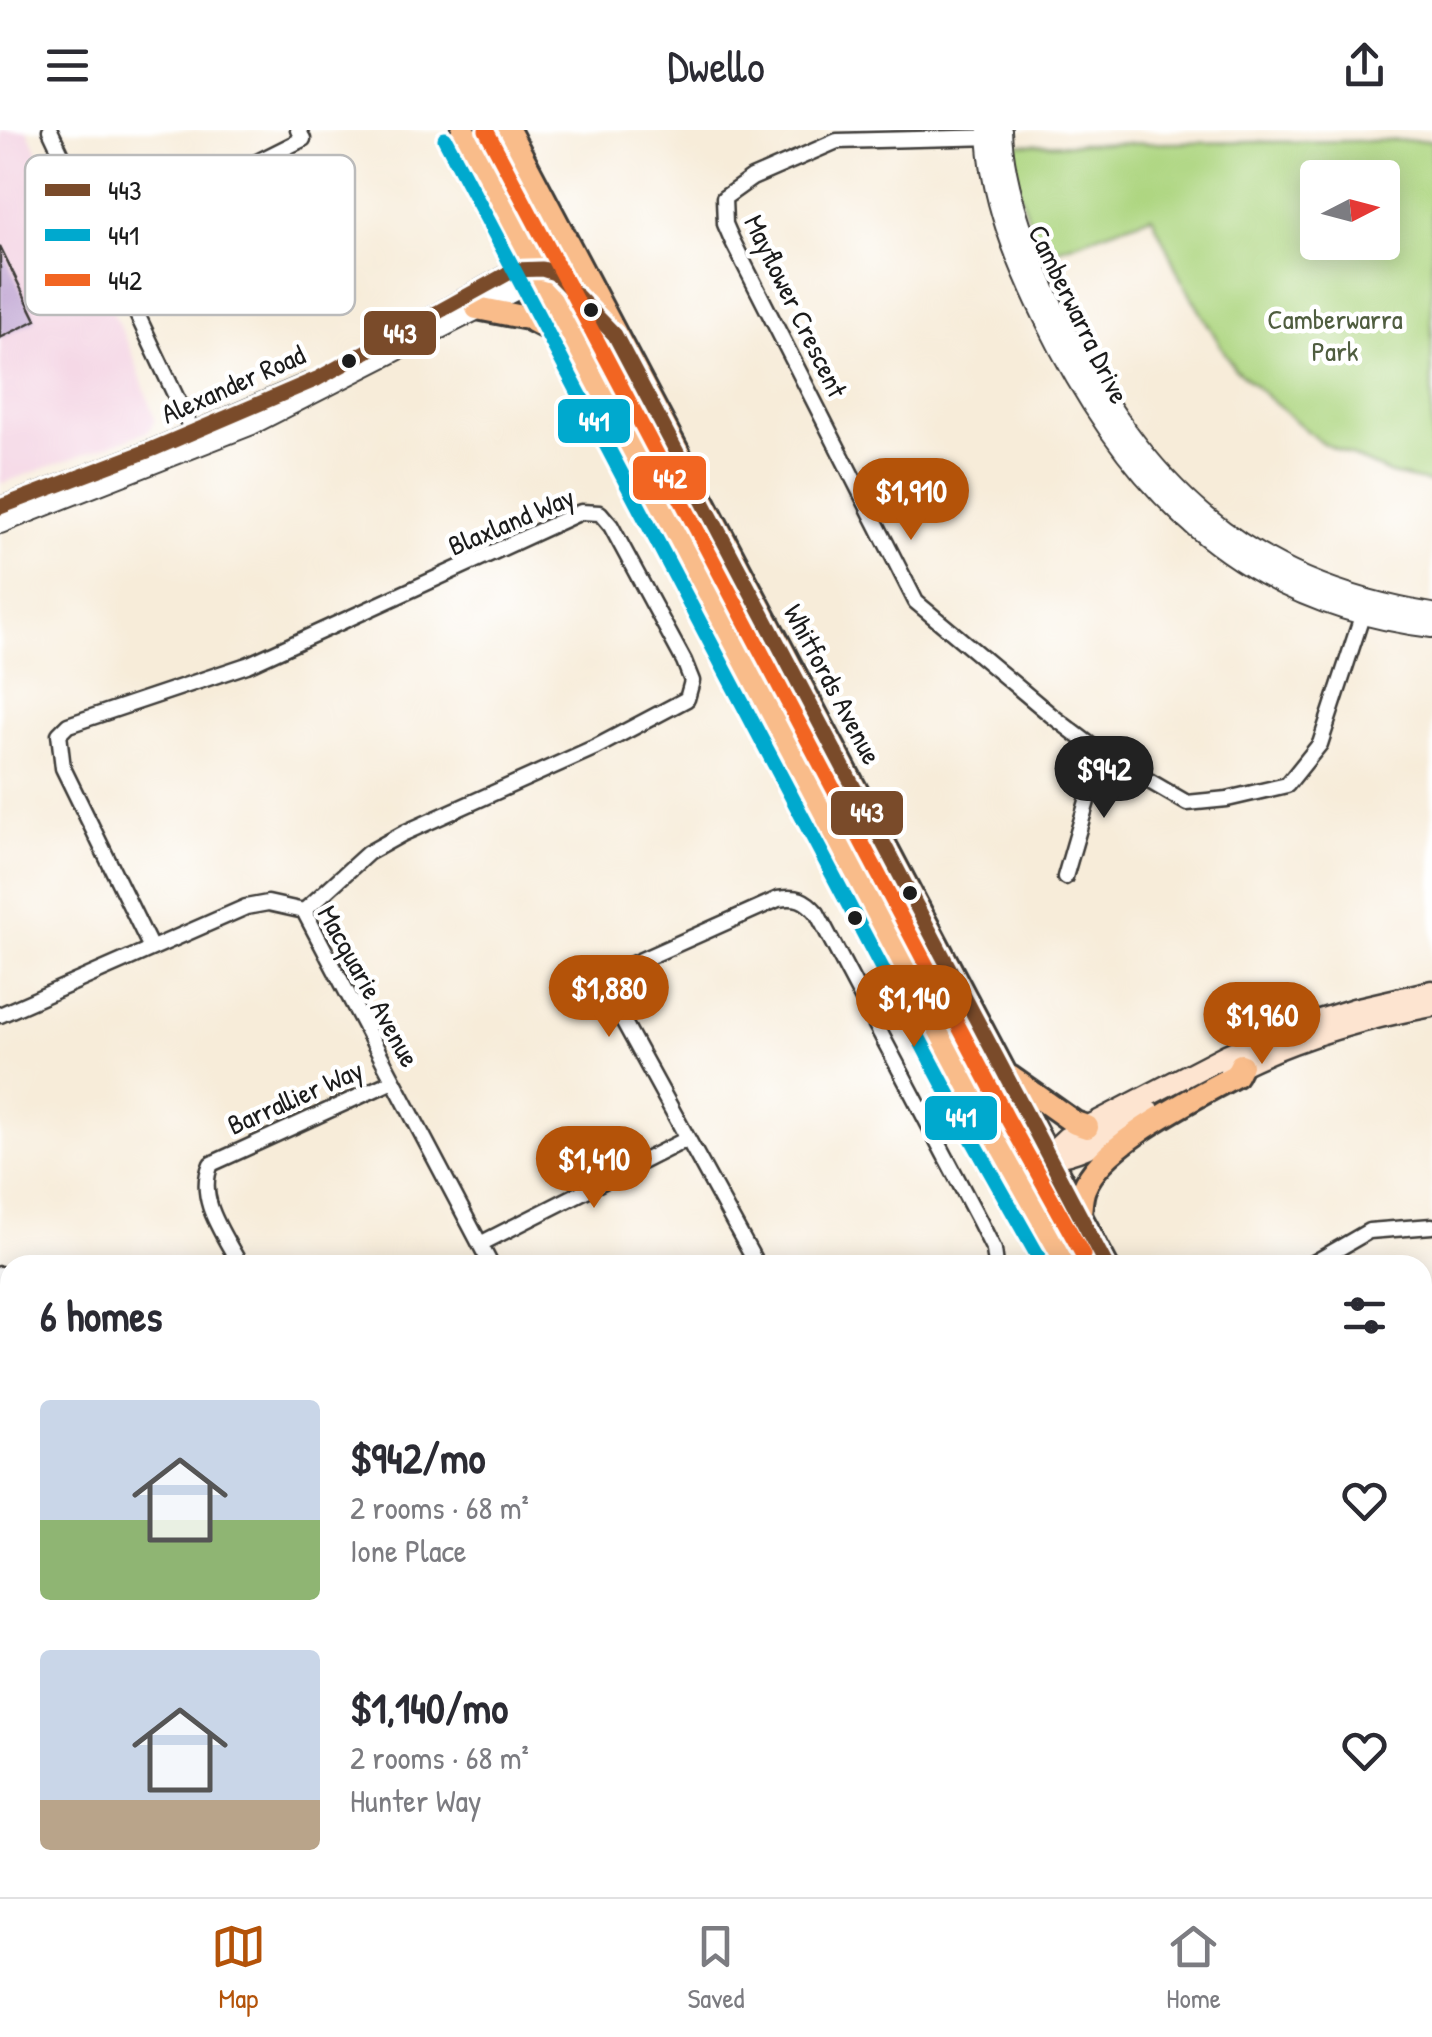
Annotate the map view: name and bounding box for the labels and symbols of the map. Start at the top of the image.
legend [25,155,355,315]
north arrow [1300,160,1400,260]
text: 443 [108,171,142,209]
street label: Mayflower Crescent [735,208,857,404]
text: 441 [108,216,139,254]
street label: Camberwarra Drive [1019,218,1139,410]
text: 442 [108,261,142,299]
unlabelled marker [581,300,601,320]
park label: Camberwarra Park [1267,300,1403,370]
line badge: 443 [362,309,438,357]
text: 443 [383,314,417,352]
street label: Alexander Road [155,335,311,433]
unlabelled marker [339,351,359,371]
line badge: 441 [556,397,632,445]
text: 441 [578,402,610,440]
line badge: 442 [631,454,708,502]
pin: $1,910 [830,458,992,543]
text: 442 [653,459,688,497]
street label: Blaxland Way [442,477,580,565]
street label: Whitfords Avenue [775,597,891,771]
pin: $942 [1045,736,1163,821]
line badge: 443 [829,789,905,837]
text: 443 [850,793,884,831]
unlabelled marker [900,883,920,903]
street label: Macquarie Avenue [309,898,429,1074]
unlabelled marker [845,908,865,928]
pin: $1,880 [528,955,690,1040]
pin: $1,140 [833,965,995,1050]
pin: $1,960 [1181,982,1343,1067]
street label: Barrallier Way [221,1050,369,1144]
line badge: 441 [923,1094,999,1142]
text: 441 [945,1098,977,1136]
pin: $1,410 [513,1126,675,1211]

